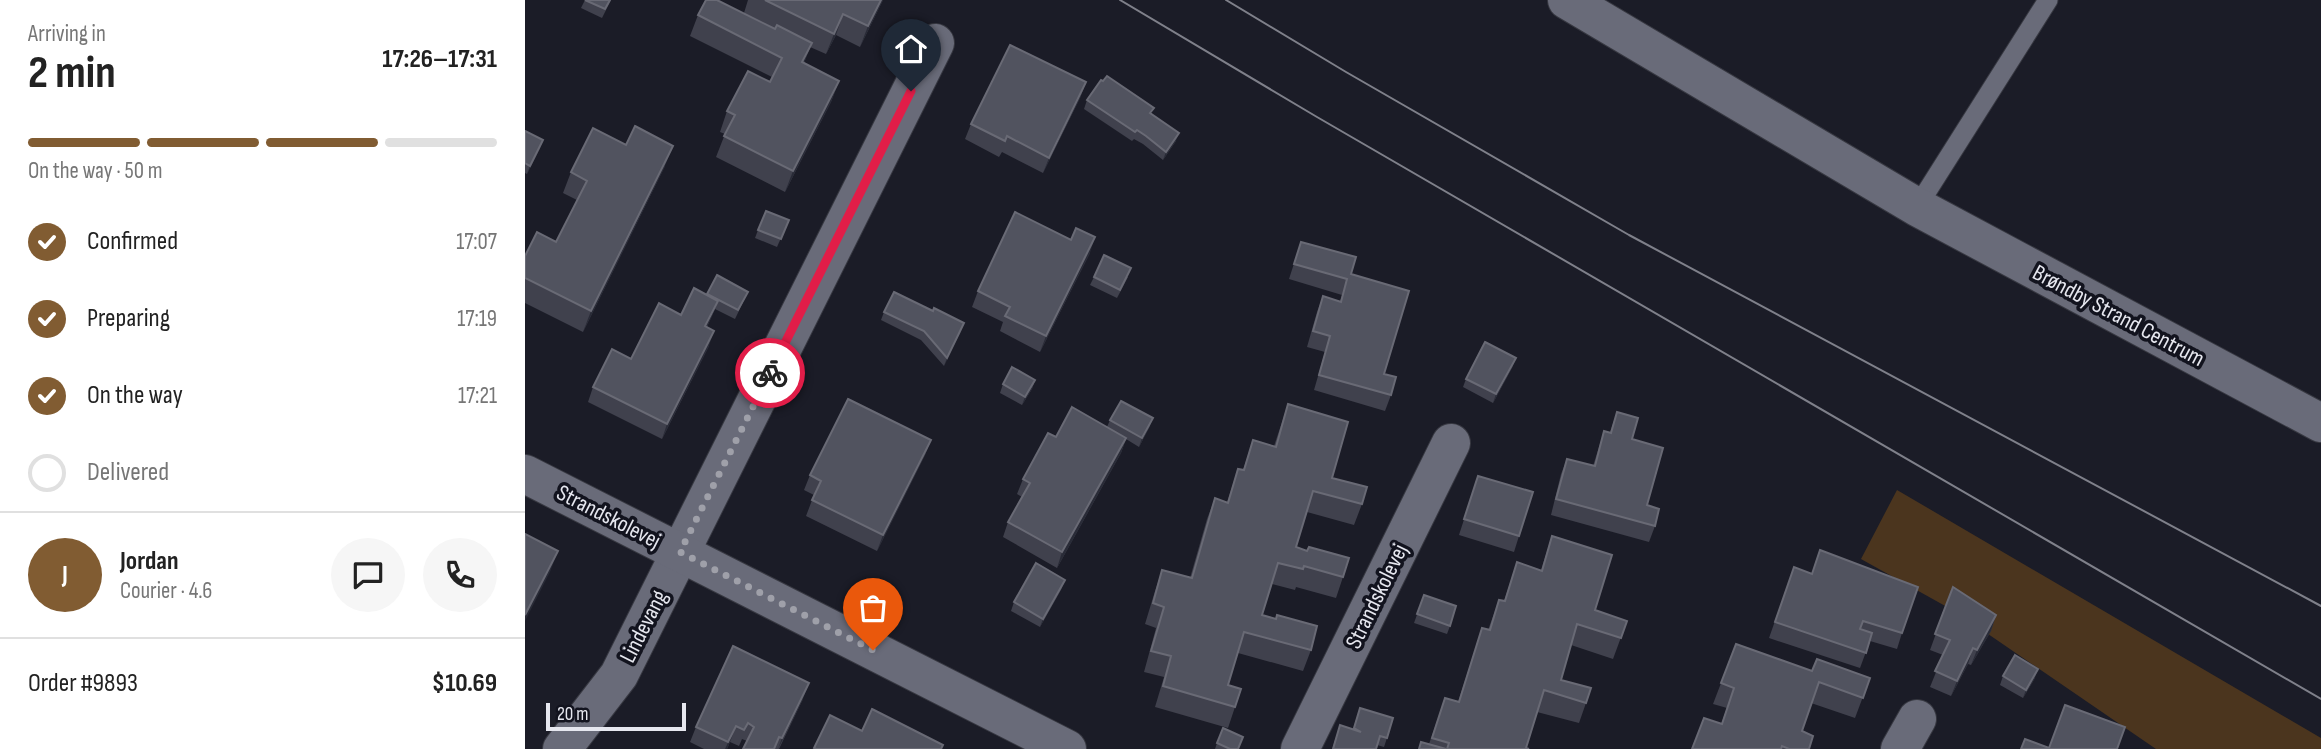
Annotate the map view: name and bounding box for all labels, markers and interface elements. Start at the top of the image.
pin [881,19,941,91]
text: Arriving in [28,20,106,48]
icon: home [892,30,930,68]
text: 17:26–17:31 [382,44,497,75]
text: 2 min [28,46,116,101]
text: On the way · 50 m [28,157,162,185]
icon: check [28,223,66,261]
text: Confirmed [87,226,178,257]
text: 17:07 [456,228,497,256]
street label: Brøndby Strand Centrum [2028,259,2209,373]
icon: check [28,300,66,338]
text: Preparing [87,303,170,334]
text: 17:19 [457,305,497,333]
courier [735,338,805,408]
icon: bike [751,354,789,392]
icon: check [28,377,66,415]
text: On the way [87,380,183,411]
text: 17:21 [458,382,497,410]
text: Delivered [87,457,169,488]
street label: Strandskolevej [552,479,665,555]
button: chat [331,538,405,612]
button: phone [423,538,497,612]
street label: Strandskolevej [1340,539,1414,653]
text: Jordan [120,546,178,577]
text: J [62,560,68,591]
text: Courier · 4.6 [120,577,212,605]
pin [843,578,903,650]
street label: Lindevang [614,585,674,667]
icon: bag [854,589,892,627]
text: Order #9893 [28,668,138,699]
text: $10.69 [432,668,497,699]
scale bar [546,700,686,732]
text: 20 m [557,703,589,726]

